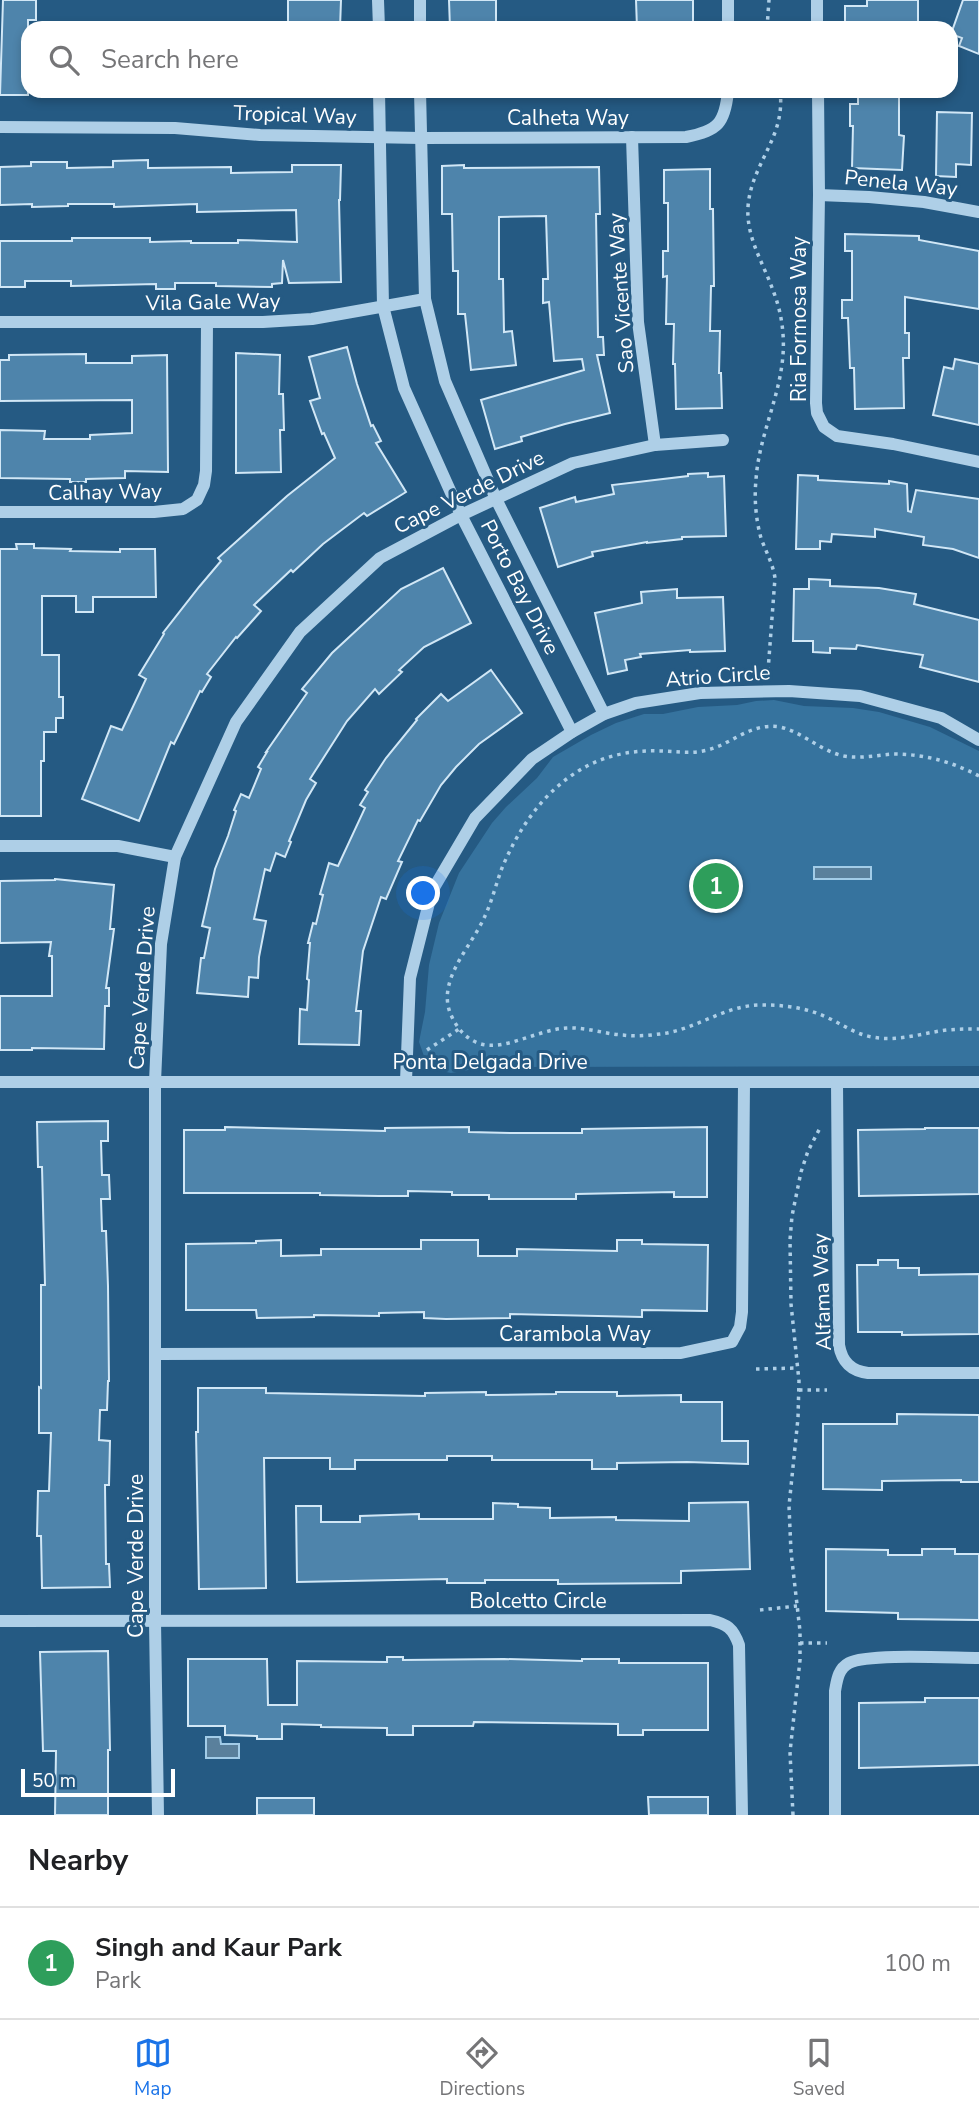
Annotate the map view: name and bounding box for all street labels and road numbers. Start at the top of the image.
street label: Tropical Way [233,99,357,131]
street label: Calheta Way [507,104,629,132]
street label: Penela Way [843,163,959,203]
street label: Sao Vicente Way [601,212,641,374]
street label: Ria Formosa Way [785,236,813,402]
street label: Vila Gale Way [144,287,281,317]
street label: Cape Verde Drive [389,443,549,541]
street label: Calhay Way [48,477,162,507]
street label: Porto Bay Drive [474,515,566,659]
street label: Atrio Circle [665,658,771,694]
street label: Cape Verde Drive [122,905,162,1071]
street label: Ponta Delgada Drive [392,1048,588,1076]
street label: Alfama Way [806,1233,838,1351]
street label: Carambola Way [499,1320,651,1348]
street label: Cape Verde Drive [122,1474,150,1638]
street label: Bolcetto Circle [469,1587,607,1615]

